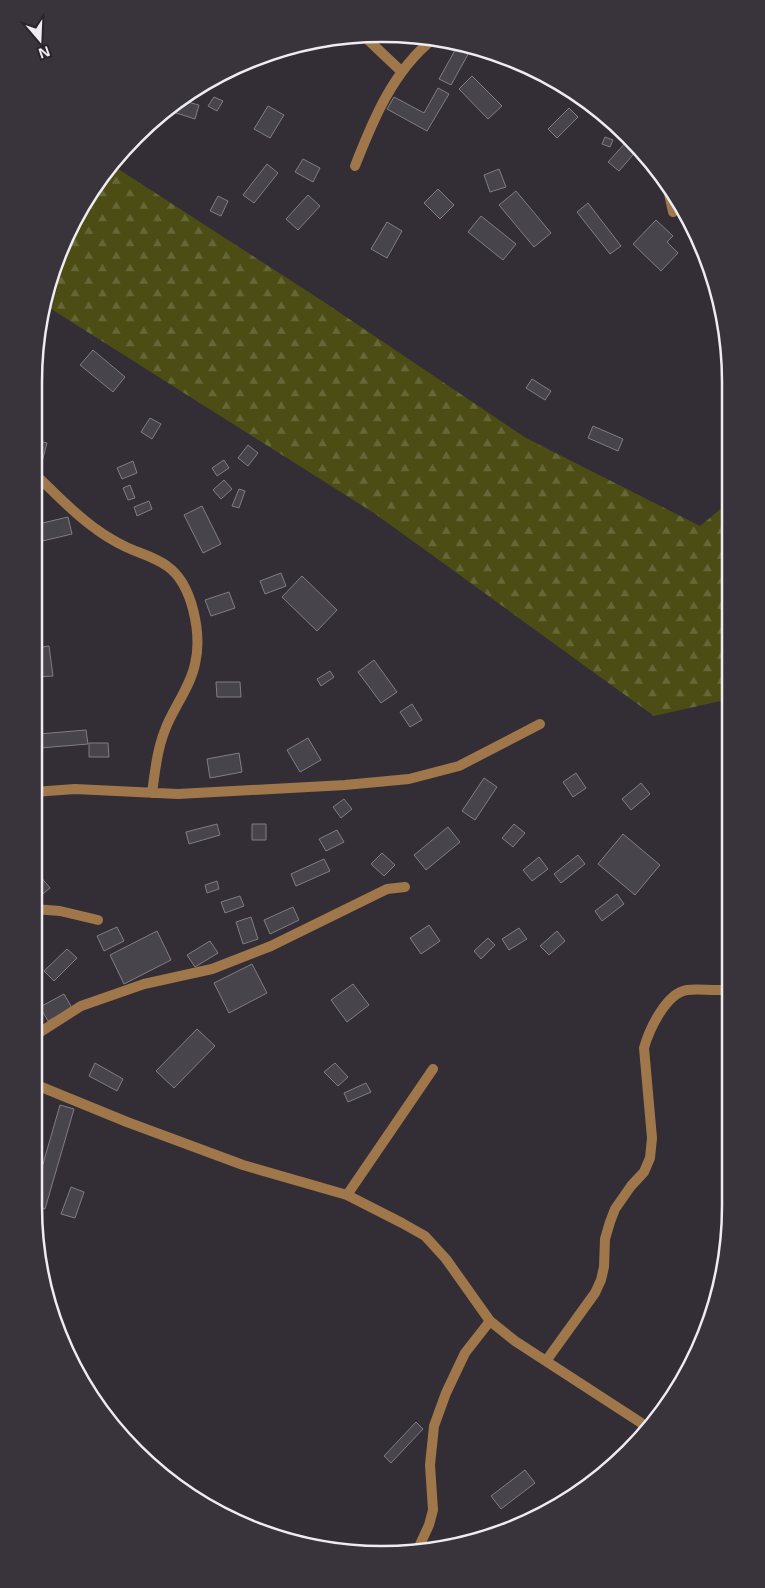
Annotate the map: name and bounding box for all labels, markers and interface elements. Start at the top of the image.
north arrow [15,15,65,65]
text: N [36,42,53,64]

